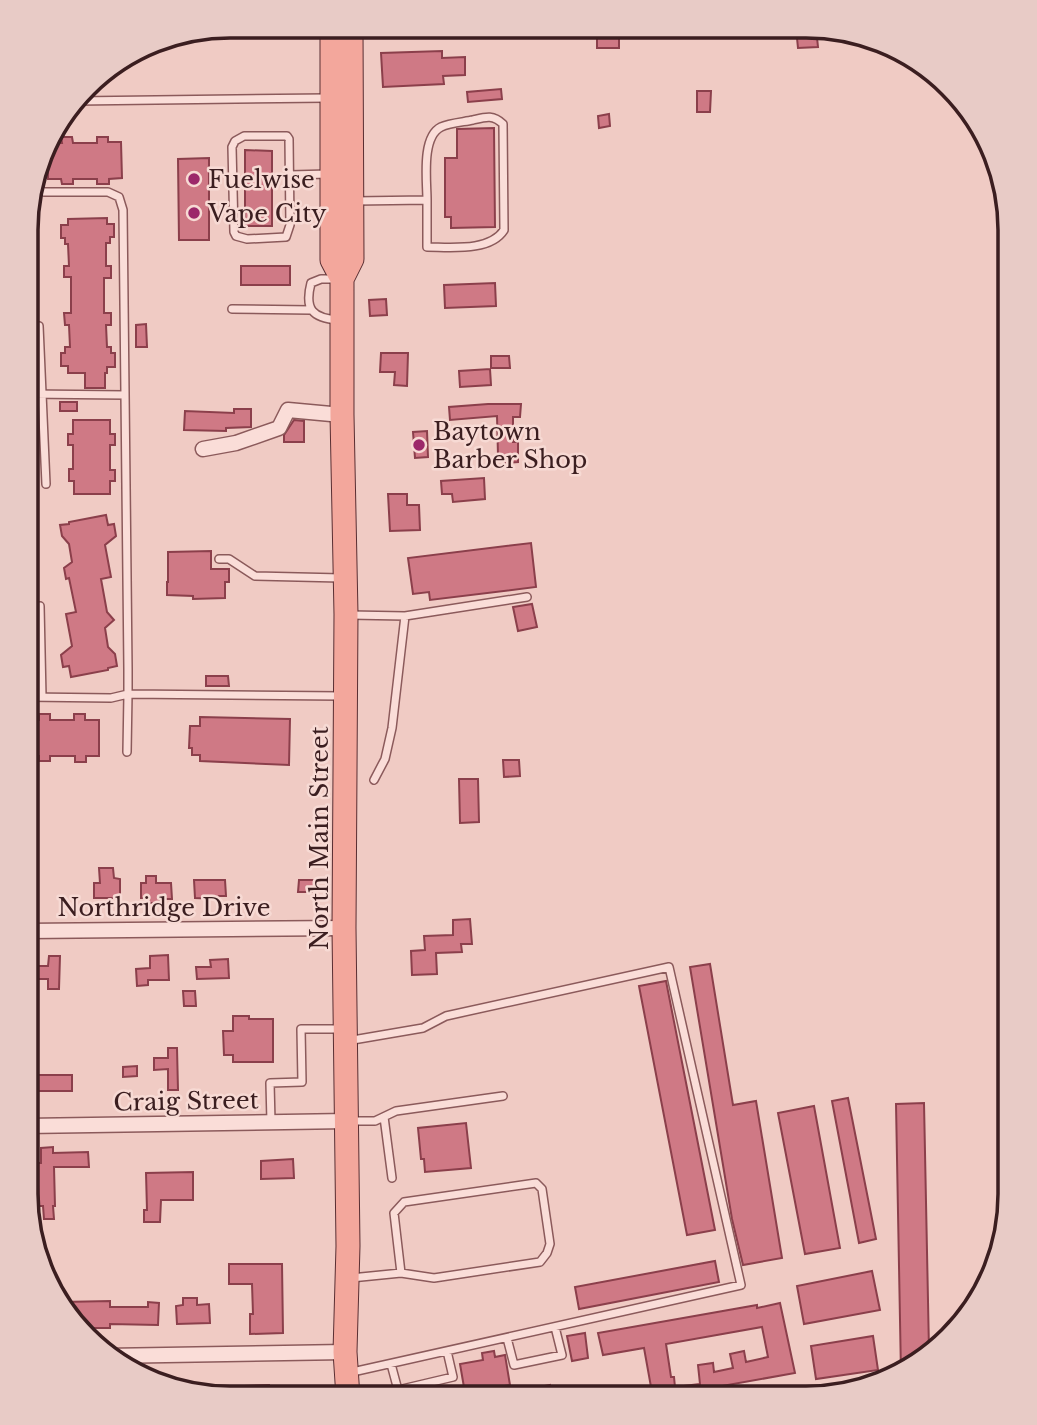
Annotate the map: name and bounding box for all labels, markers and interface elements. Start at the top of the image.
place label: Fuelwise [208,165,315,194]
marker: Fuelwise [186,171,202,187]
place label: Vape City [207,199,327,228]
marker: Vape City [186,205,202,221]
place label: Baytown Barber Shop [433,417,587,474]
marker: Baytown Barber Shop [411,437,427,453]
street label: North Main Street [305,726,334,950]
street label: Northridge Drive [58,893,270,922]
street label: Craig Street [113,1085,259,1117]

